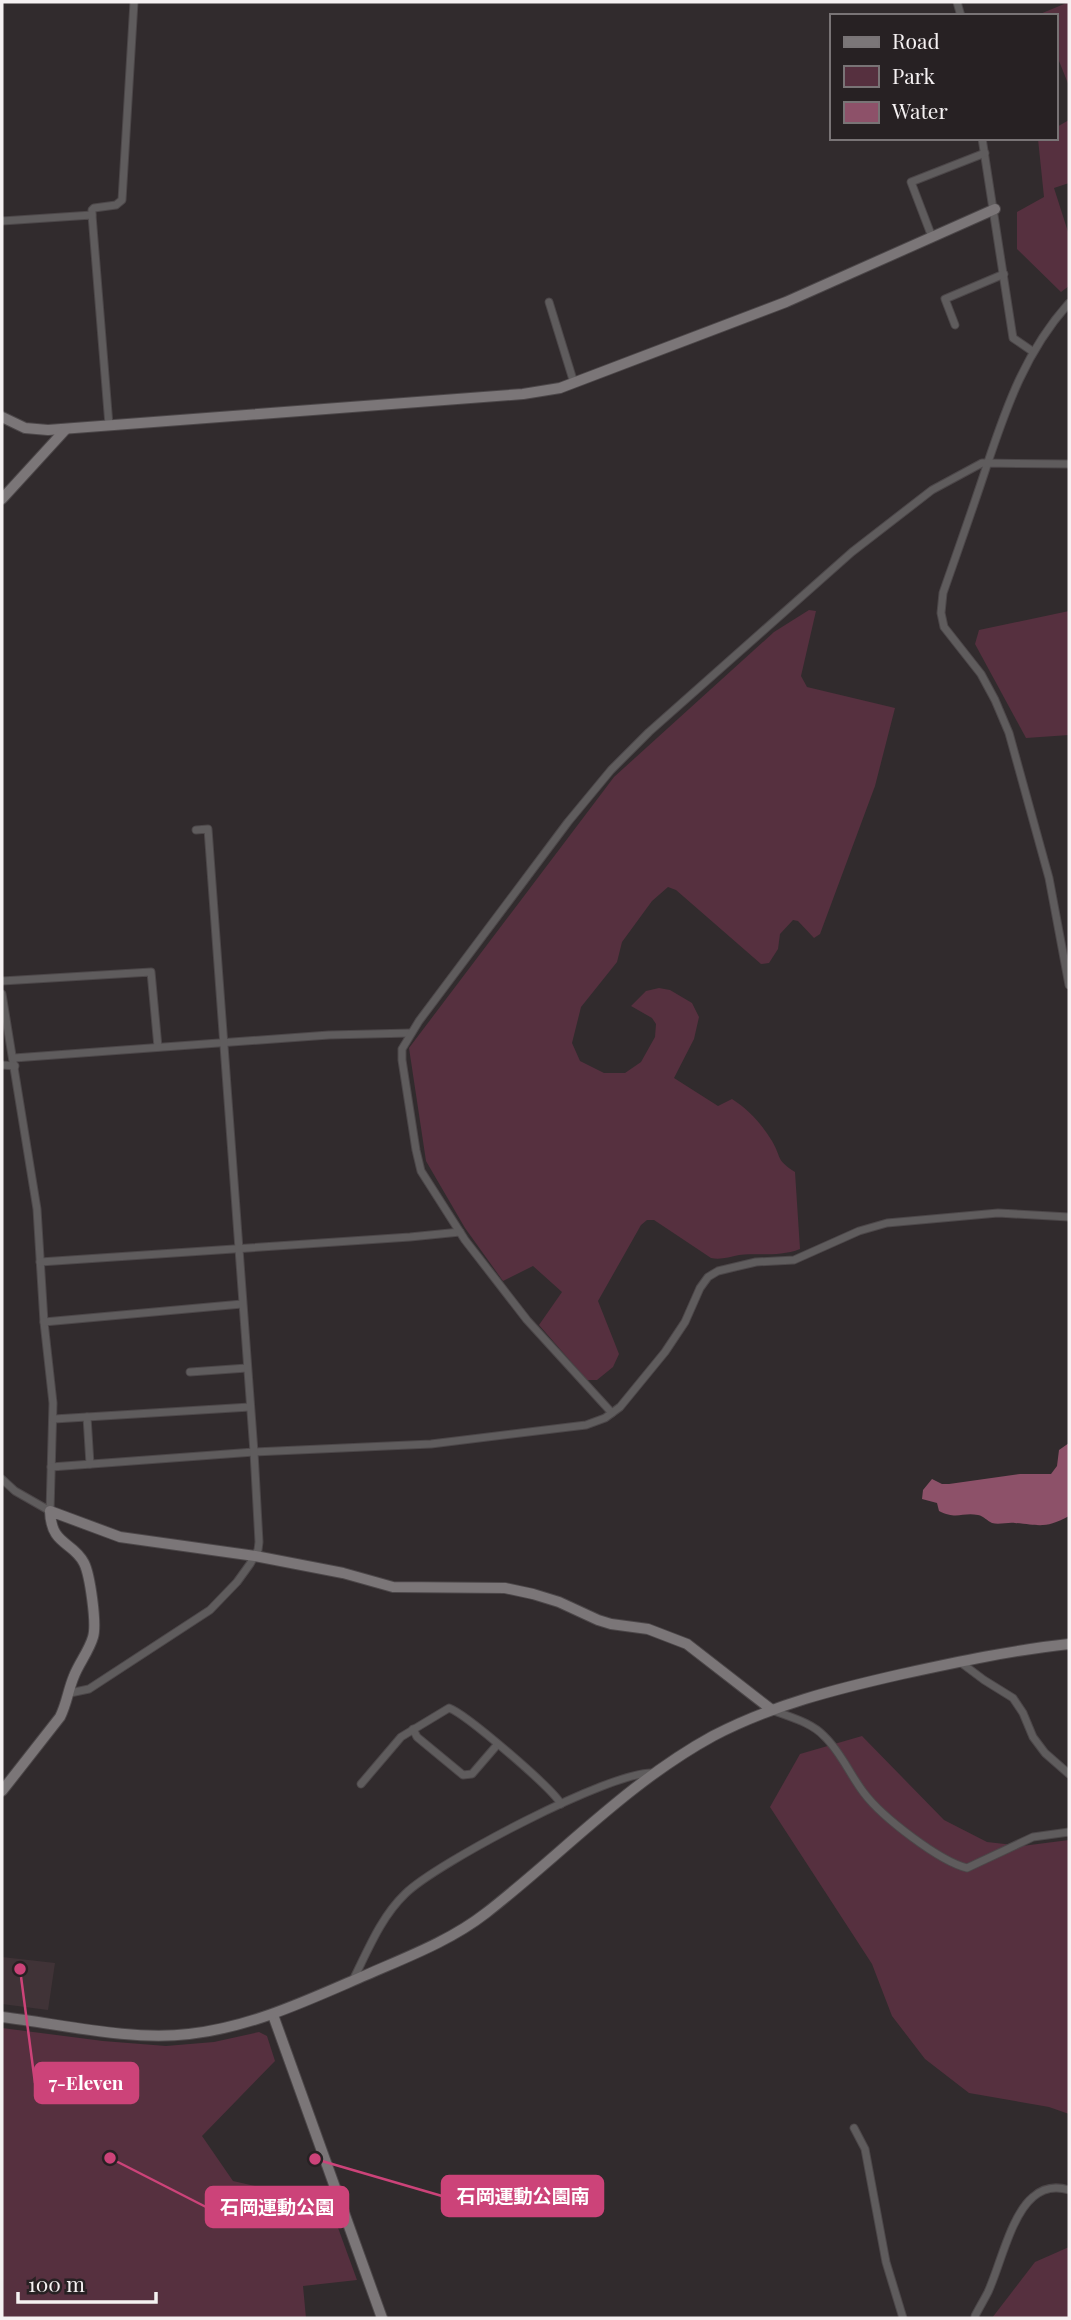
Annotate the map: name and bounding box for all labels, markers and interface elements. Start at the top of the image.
legend [830,14,1057,140]
text: Road [892,26,940,54]
text: Park [892,61,936,89]
text: Water [891,96,948,124]
callout: 7-Eleven [35,2063,138,2103]
text: 7-Eleven [48,2069,124,2095]
callout: 石岡運動公園南 [442,2176,603,2216]
text: 石岡運動公園南 [456,2182,590,2208]
callout: 石岡運動公園 [206,2187,348,2227]
text: 石岡運動公園 [220,2193,334,2219]
scale bar [18,2260,156,2304]
text: 100 m [28,2269,85,2297]

